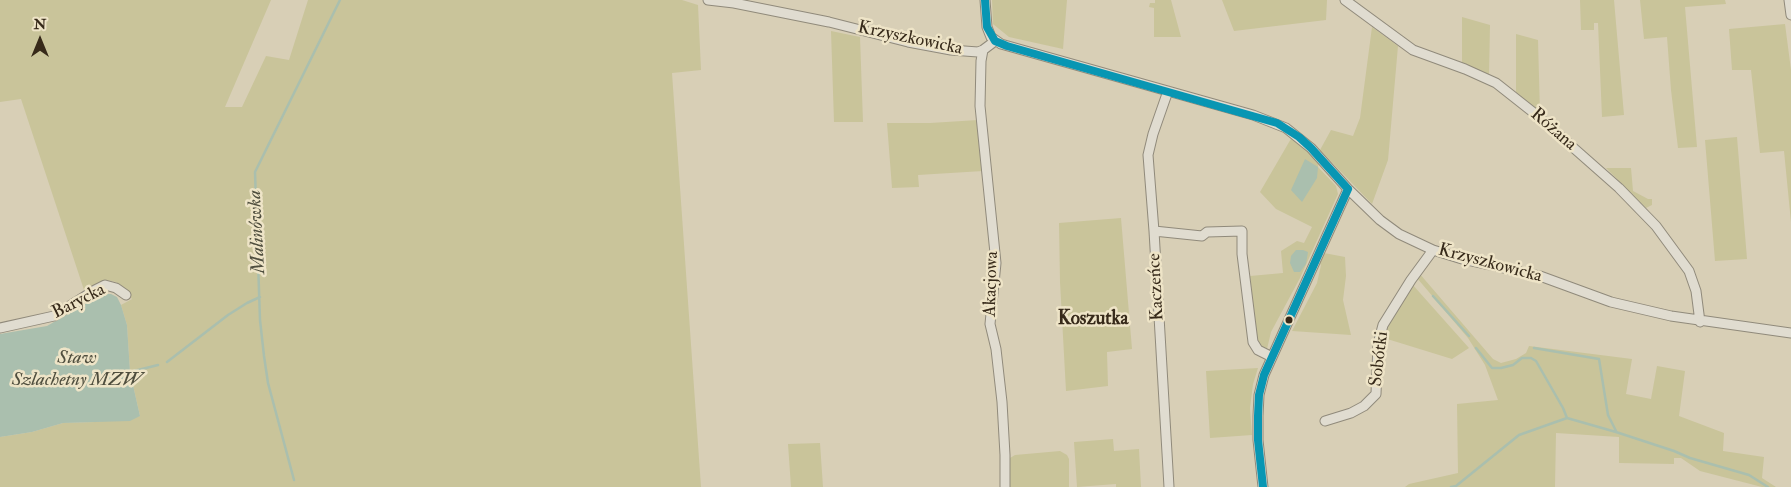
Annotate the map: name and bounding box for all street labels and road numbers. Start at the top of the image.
street label: Krzyszkowicka [856,17,964,61]
street label: Różana [1525,104,1581,156]
street label: Krzyszkowicka [1436,240,1544,288]
street label: Akacjowa [980,251,1004,317]
street label: Kaczeńce [1144,253,1170,321]
street label: Barycka [49,279,109,325]
street label: Sobótki [1366,330,1394,388]

